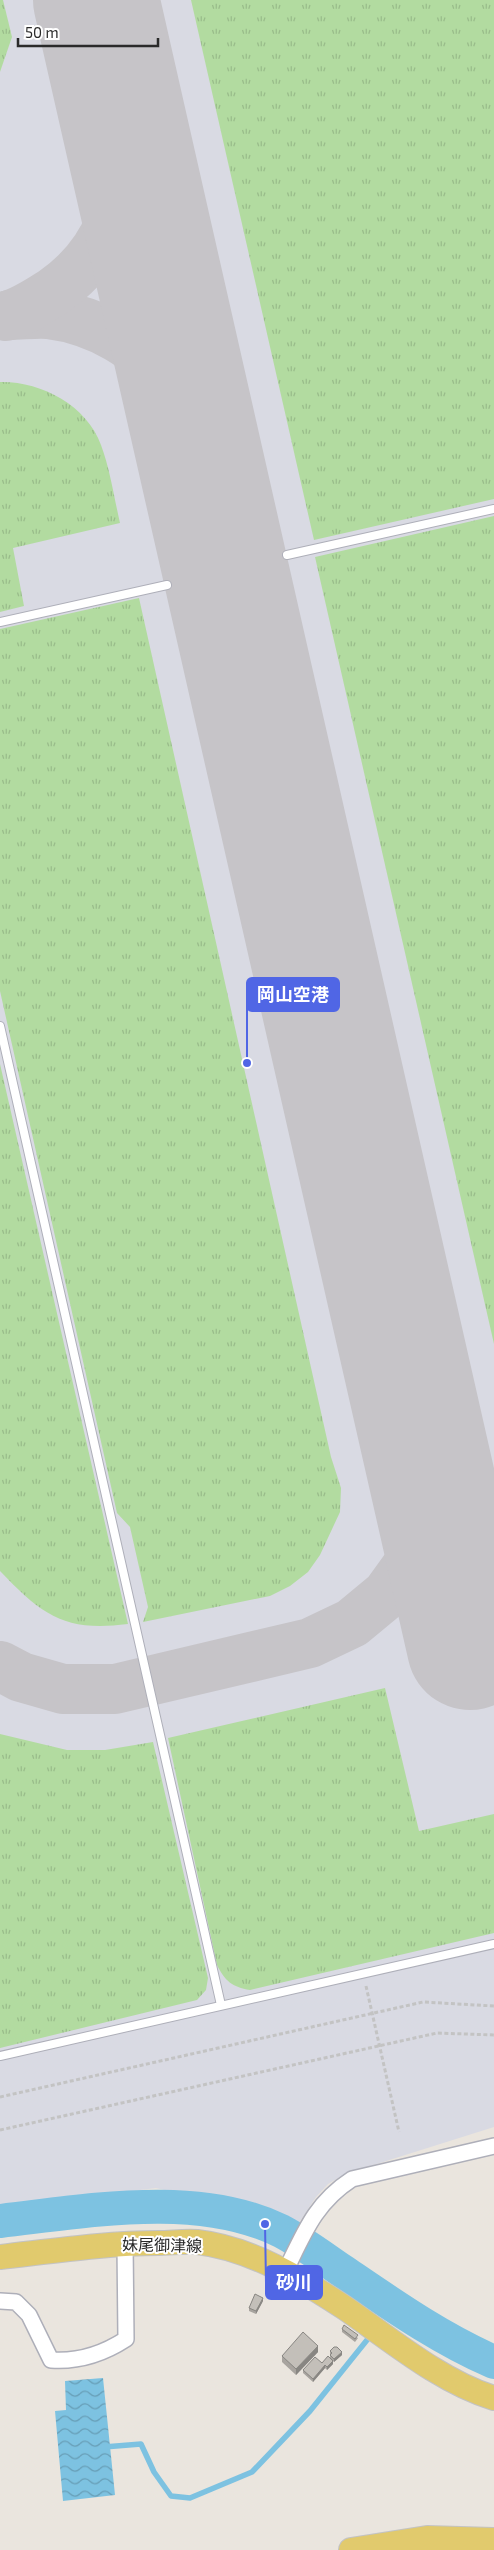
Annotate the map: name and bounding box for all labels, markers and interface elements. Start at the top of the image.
scale bar [18,15,158,47]
text: 50 m [25,23,59,41]
callout: 岡山空港 [247,978,339,1011]
text: 岡山空港 [257,983,329,1005]
street label: 妹尾御津線 [122,2234,202,2255]
callout: 砂川 [266,2266,322,2299]
text: 砂川 [276,2271,312,2293]

